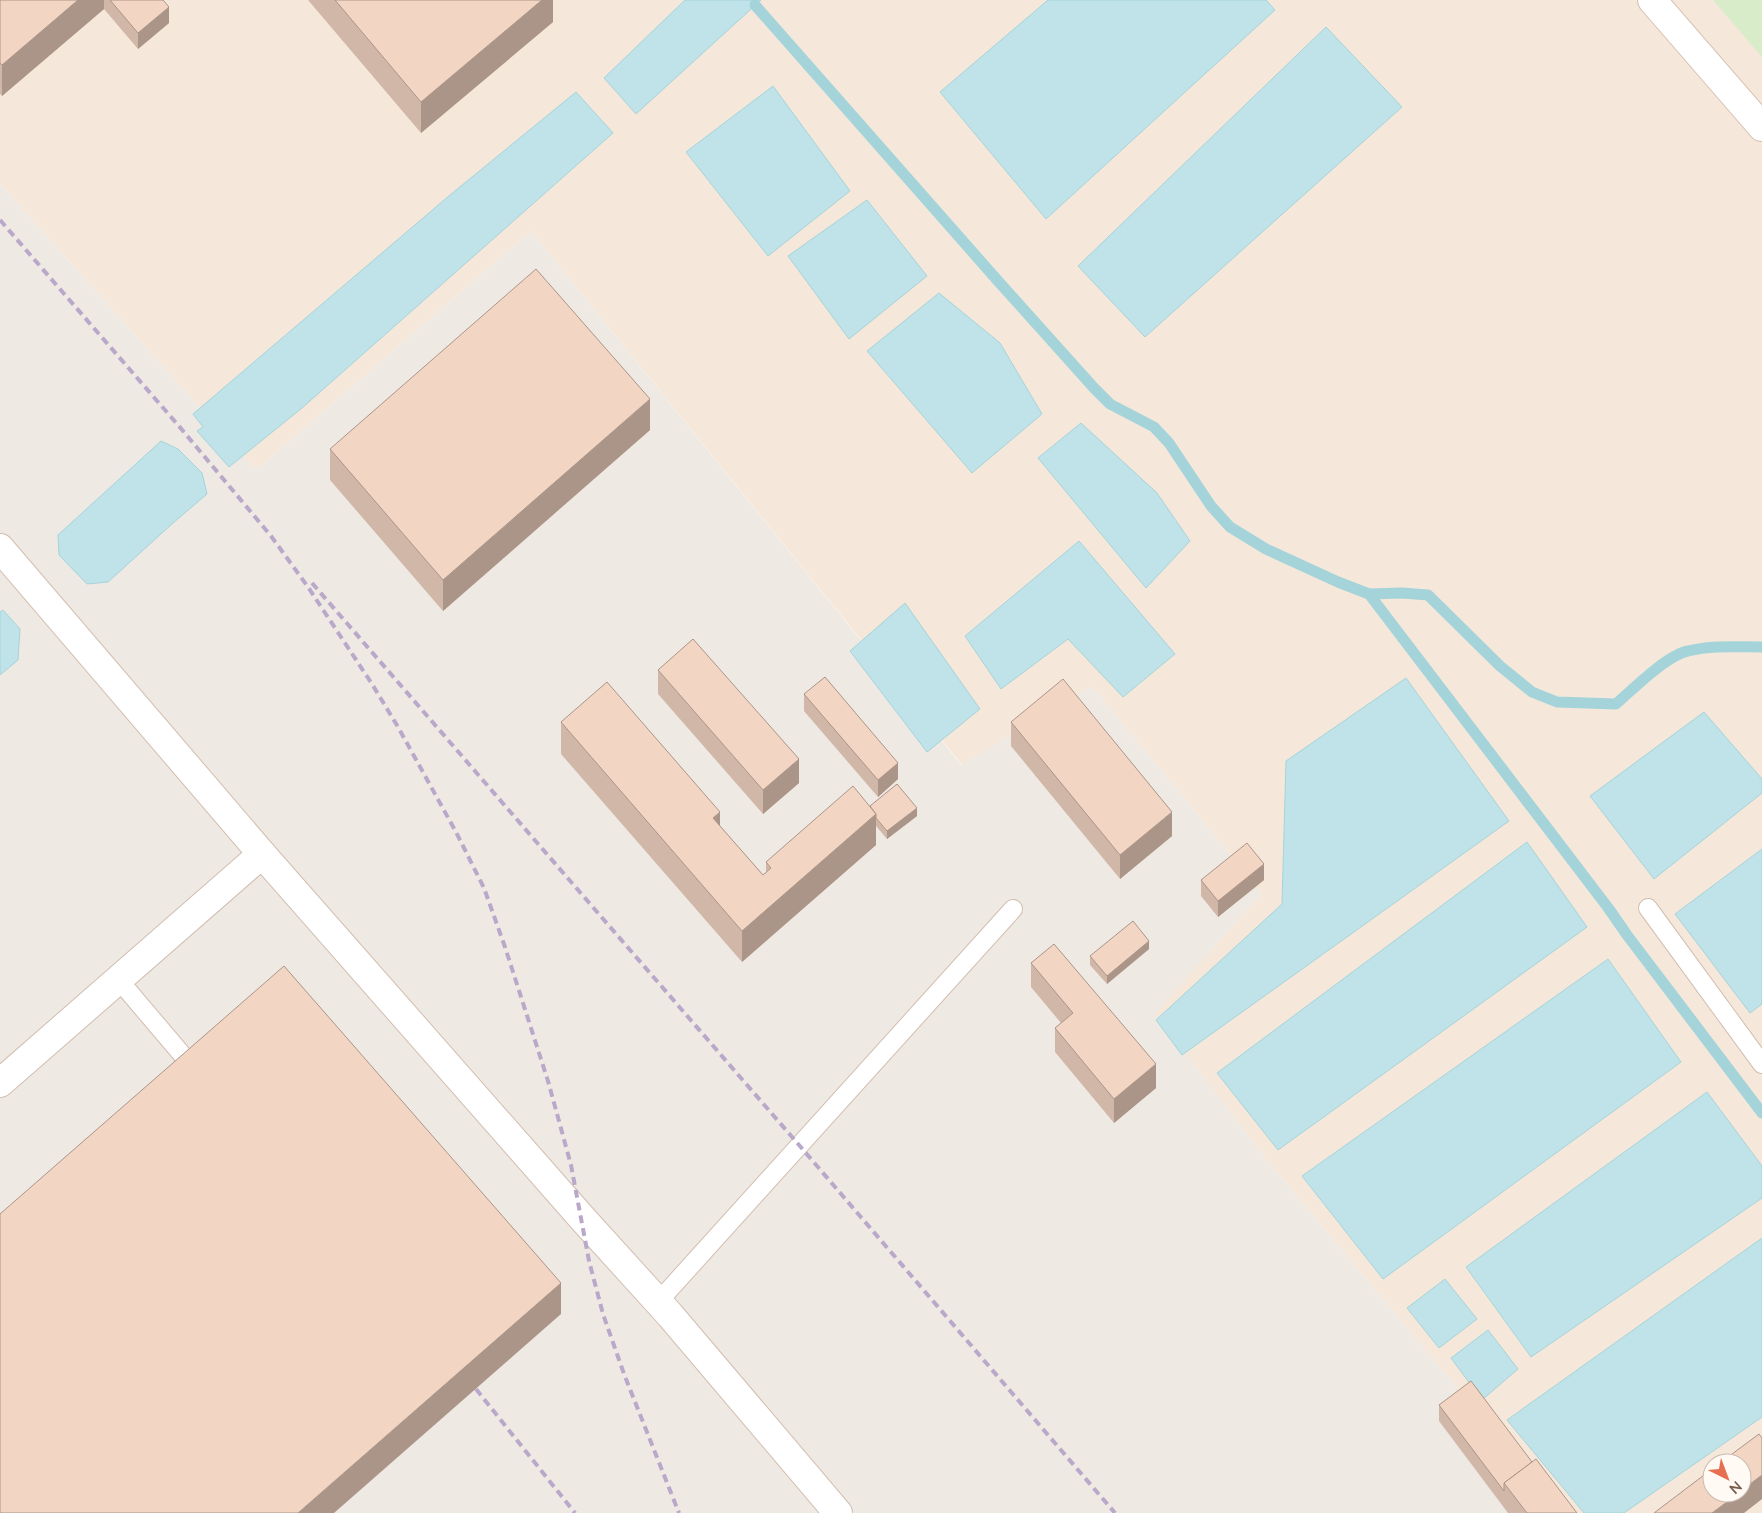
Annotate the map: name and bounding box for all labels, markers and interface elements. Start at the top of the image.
north arrow [1702,1453,1752,1503]
text: N [1726,1478,1746,1498]

